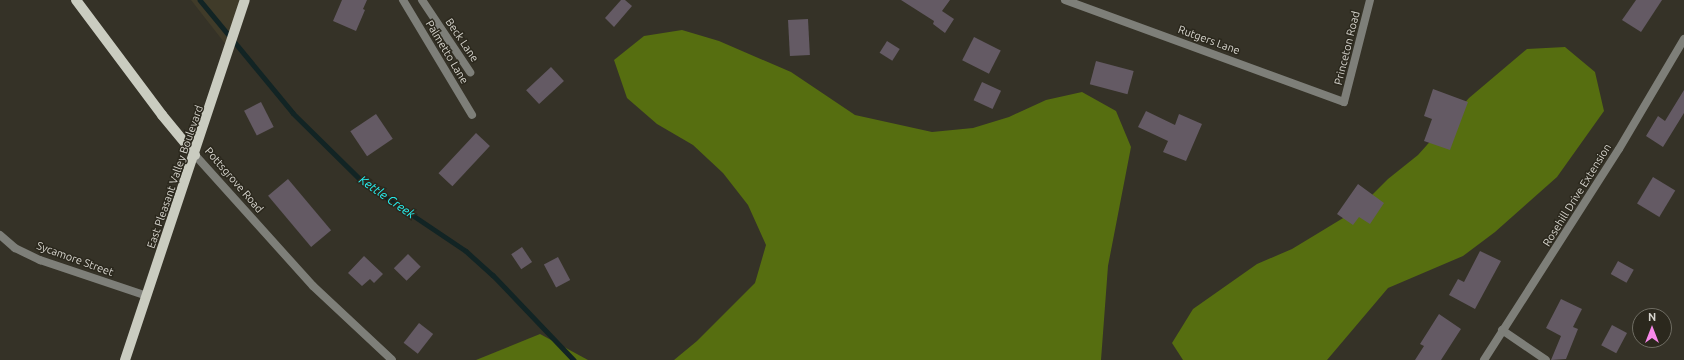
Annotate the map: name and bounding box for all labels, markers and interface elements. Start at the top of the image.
street label: Princeton Road [1331,10,1363,86]
street label: Beck Lane [443,16,481,64]
street label: Palmetto Lane [423,18,471,86]
street label: Rutgers Lane [1176,23,1242,57]
street label: East Pleasant Valley Boulevard [144,104,206,250]
street label: Rosehill Drive Extension [1540,141,1614,249]
street label: Pottsgrove Road [202,145,266,215]
water label: Kettle Creek [356,173,418,221]
street label: Sycamore Street [35,239,115,279]
north arrow [1632,308,1672,348]
text: N [1648,311,1656,323]

